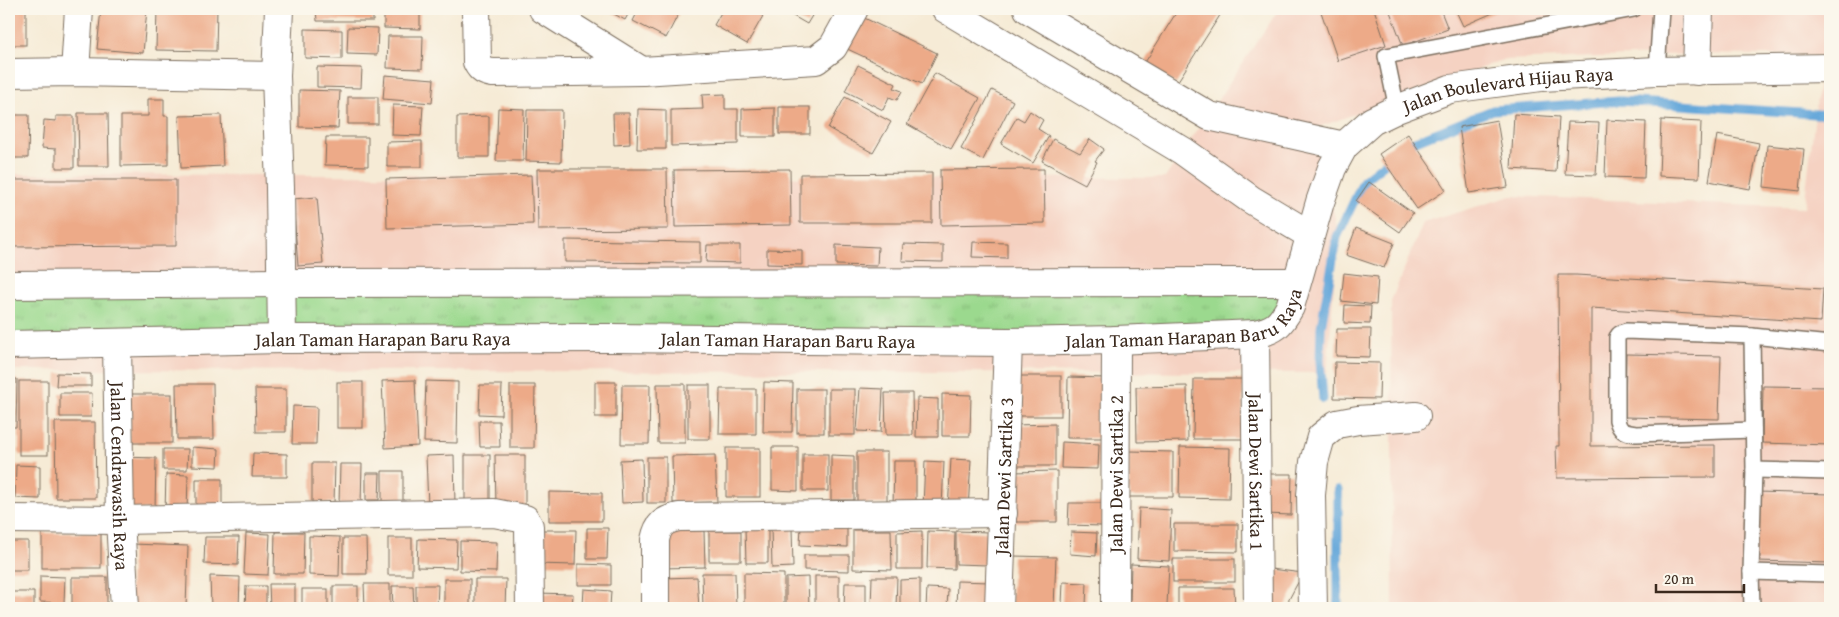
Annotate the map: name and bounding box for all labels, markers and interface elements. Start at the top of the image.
street label: Jalan Boulevard Hijau Raya [1397,59,1614,120]
street label: Jalan Taman Harapan Baru Raya [1063,285,1309,355]
street label: Jalan Taman Harapan Baru Raya [253,324,510,354]
street label: Jalan Taman Harapan Baru Raya [658,324,916,355]
street label: Jalan Cendrawasih Raya [104,379,137,571]
street label: Jalan Dewi Sartika 1 [1242,391,1271,551]
street label: Jalan Dewi Sartika 2 [1101,395,1130,555]
street label: Jalan Dewi Sartika 3 [987,397,1020,557]
scale bar [1656,562,1744,594]
text: 20 m [1664,568,1695,589]

